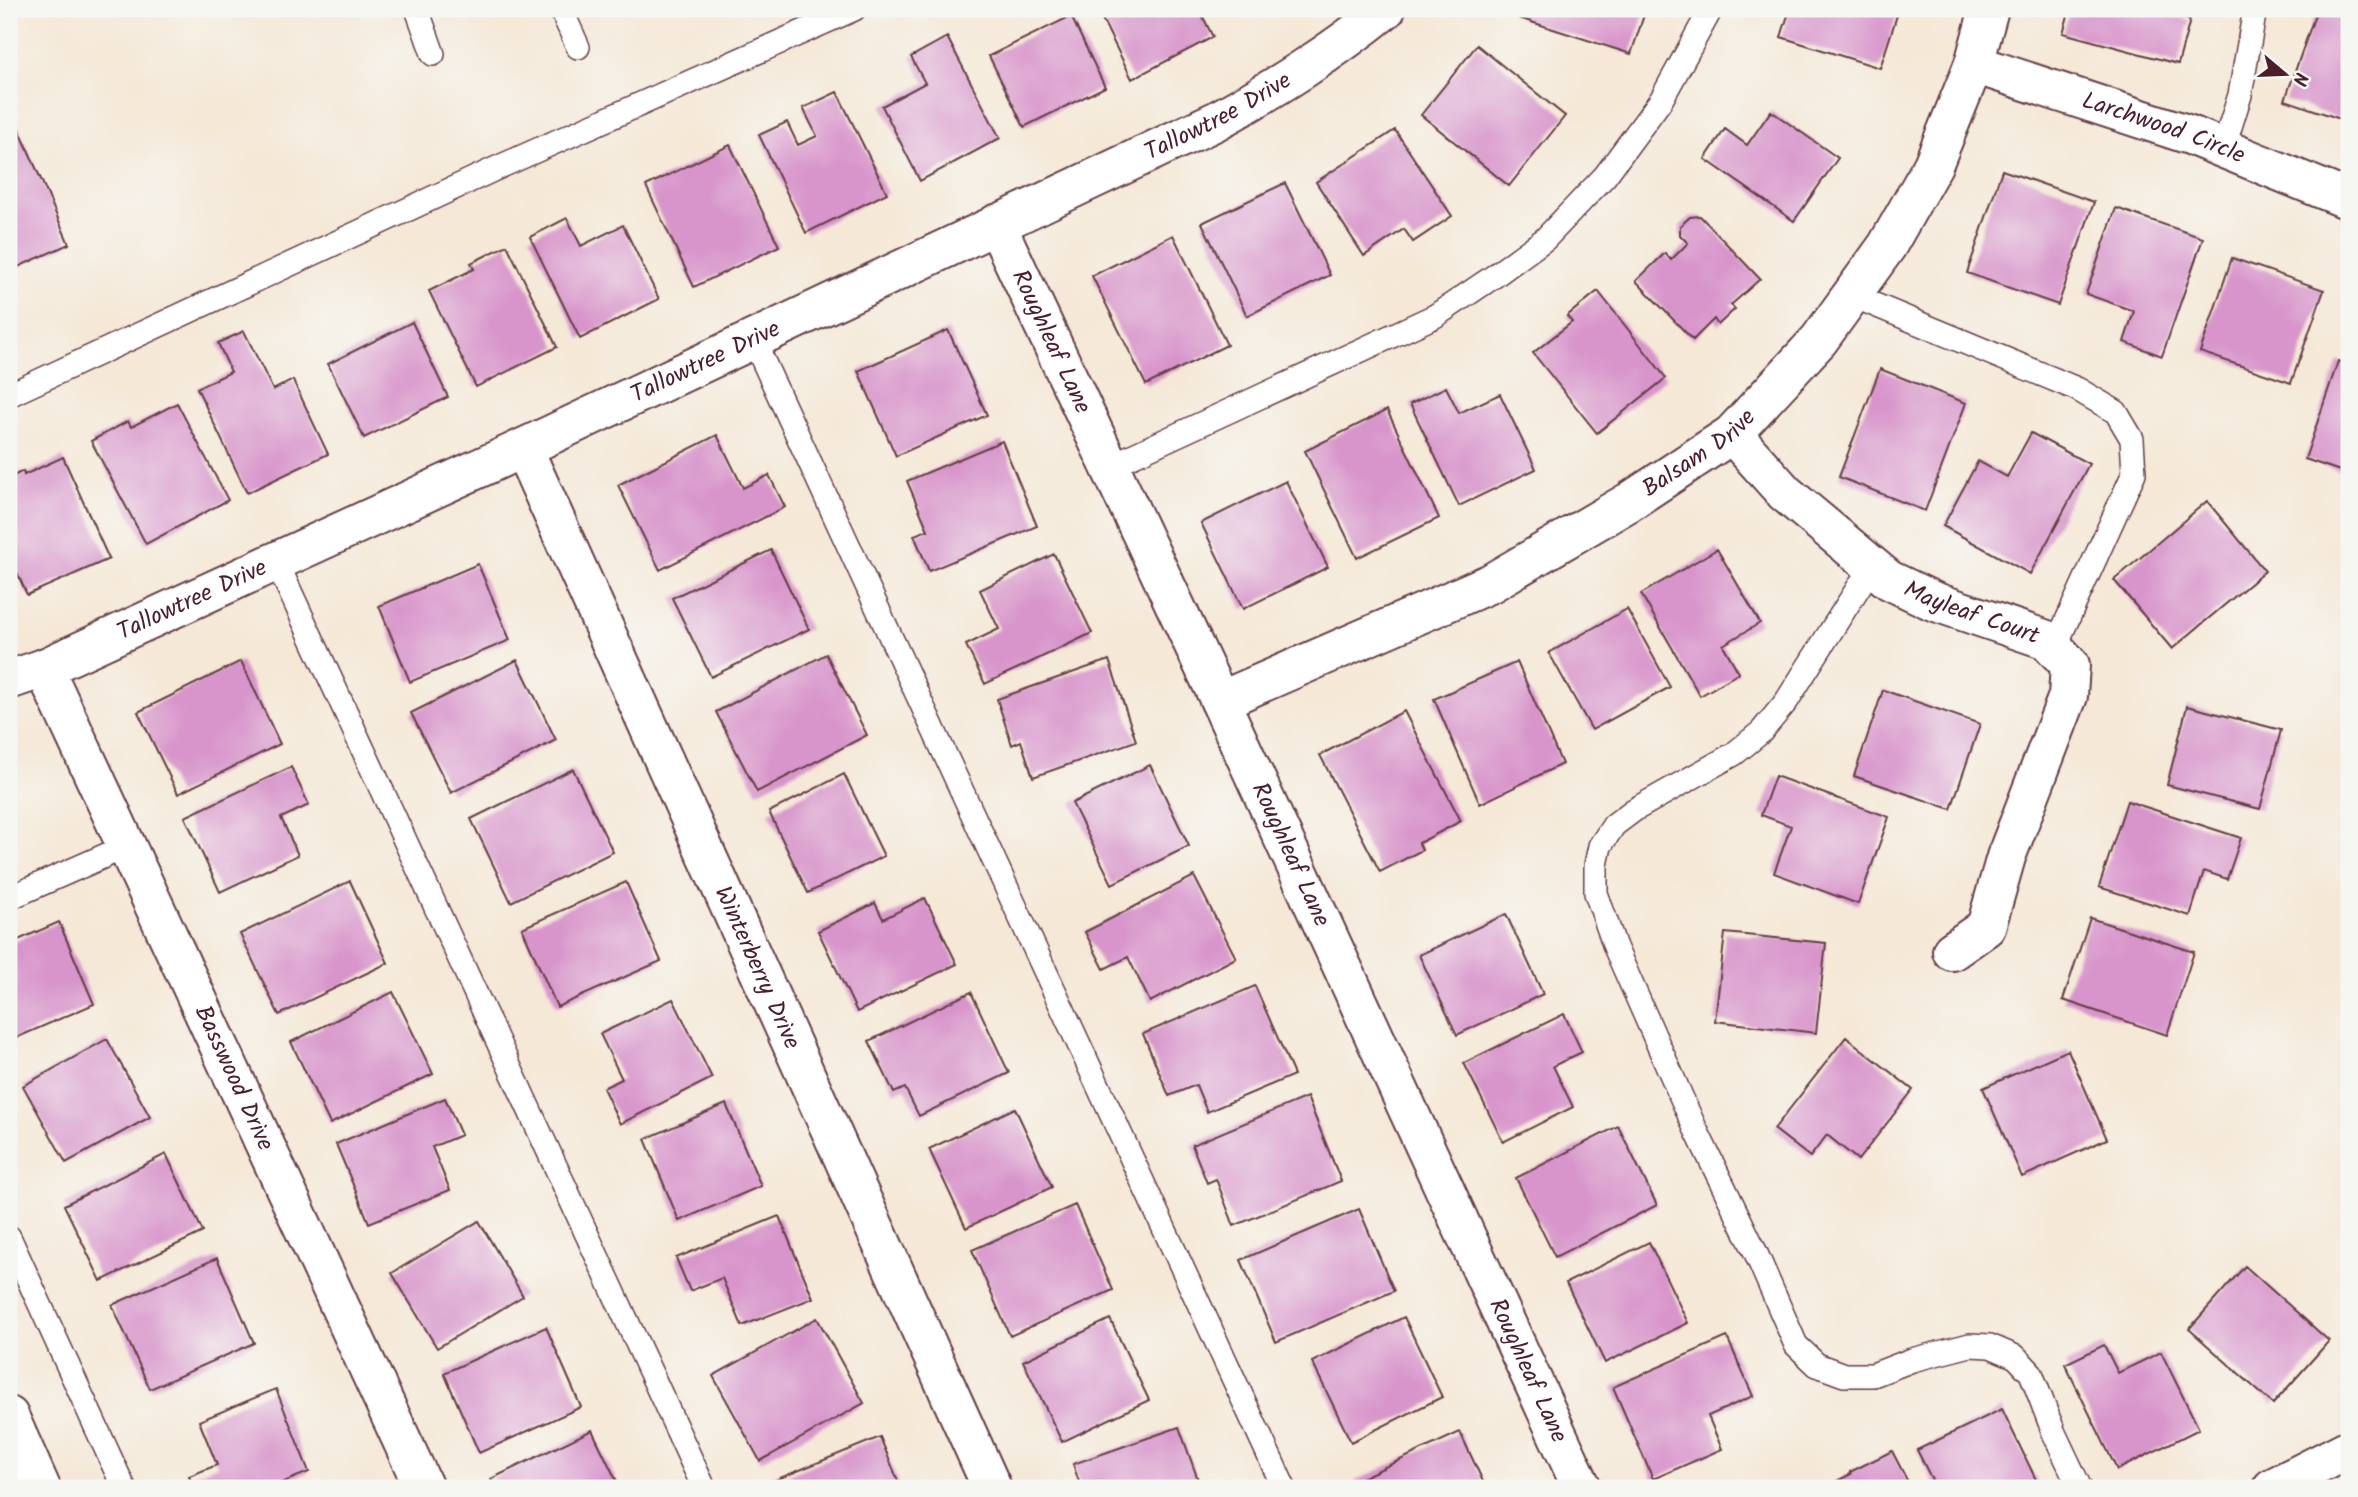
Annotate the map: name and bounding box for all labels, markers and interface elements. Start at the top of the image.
north arrow [2250,38,2320,108]
street label: Tallowtree Drive [1138,62,1299,172]
text: N [2283,68,2315,89]
street label: Larchwood Circle [2077,81,2251,175]
street label: Roughleaf Lane [1001,263,1102,420]
street label: Tallowtree Drive [624,310,787,414]
street label: Balsam Drive [1634,400,1766,508]
street label: Tallowtree Drive [111,548,274,651]
street label: Mayleaf Court [1897,570,2045,656]
street label: Roughleaf Lane [1240,776,1341,933]
street label: Winterberry Drive [703,880,811,1056]
street label: Basswood Drive [183,999,285,1158]
street label: Roughleaf Lane [1478,1292,1578,1449]

